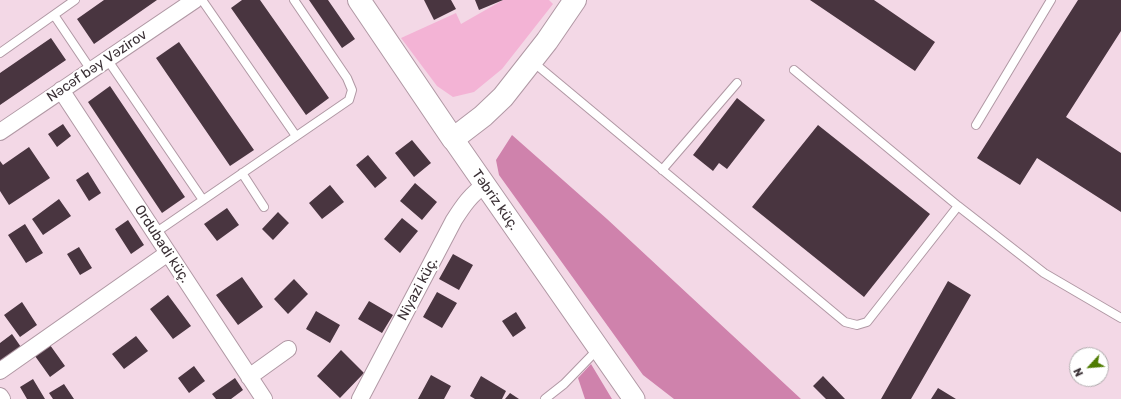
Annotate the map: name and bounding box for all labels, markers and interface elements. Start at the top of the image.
street label: Nəcəf bəy Vəzirov [44,26,150,106]
street label: Təbriz küç. [468,166,522,234]
street label: Ordubadi küç. [131,202,193,286]
street label: Niyazi küç. [394,255,442,323]
north arrow [1069,347,1109,387]
text: N [1071,366,1086,378]

